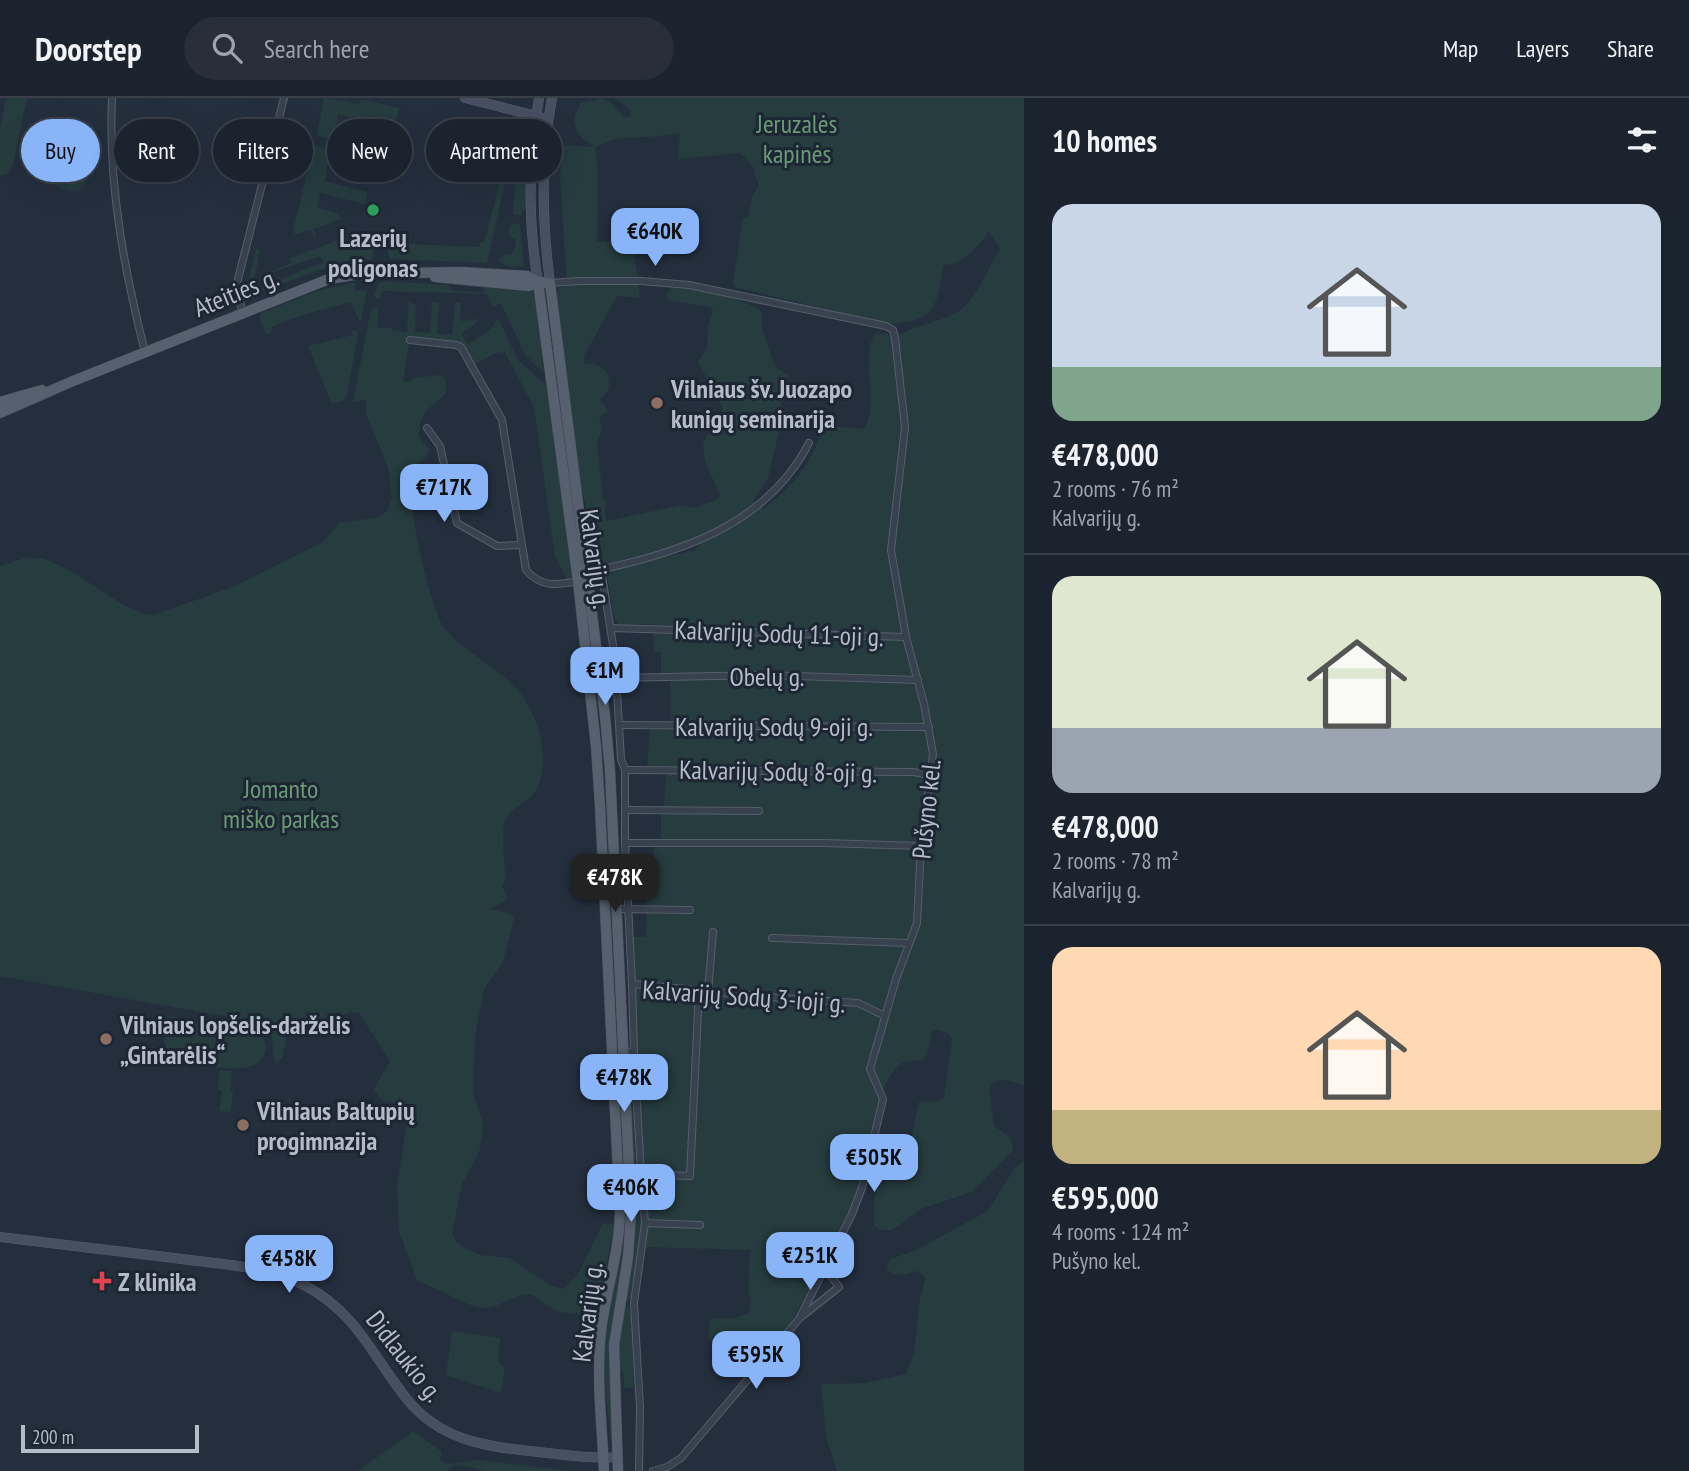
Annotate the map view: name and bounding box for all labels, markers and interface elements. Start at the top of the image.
search box [184,17,674,80]
text: Doorstep [35,27,142,70]
icon: search [208,29,246,67]
text: Search here [264,32,369,65]
text: Map [1443,33,1478,64]
text: Layers [1516,33,1569,64]
text: Share [1607,33,1654,64]
park label: Jeruzalės kapinės [756,107,837,170]
chip: Buy [21,119,100,182]
chip: Rent [114,119,199,182]
chip: Filters [213,119,313,182]
chip: New [327,119,412,182]
chip: Apartment [426,119,562,182]
text: 10 homes [1052,121,1157,160]
icon: filters [1623,121,1661,159]
marker: Lazerių poligonas [365,202,381,218]
pin: €640K [606,208,704,268]
text: €640K [627,216,683,245]
place label: Lazerių poligonas [328,221,418,284]
icon: home [1294,249,1420,375]
street label: Ateities g. [189,260,283,324]
place label: Vilniaus šv. Juozapo kunigų seminarija [670,372,852,435]
marker: Vilniaus šv. Juozapo kunigų seminarija [649,395,665,411]
text: €478,000 [1052,435,1159,474]
pin: €717K [395,464,493,524]
text: €717K [416,472,472,501]
text: 2 rooms · 76 m² [1052,474,1179,503]
text: Kalvarijų g. [1052,503,1141,532]
street label: Kalvarijų g. [573,507,619,611]
street label: Kalvarijų Sodų 11-oji g. [674,613,884,653]
icon: home [1294,621,1420,747]
pin: €1M [571,648,639,707]
text: €1M [586,655,624,684]
street label: Obelų g. [729,660,805,693]
street label: Kalvarijų Sodų 9-oji g. [675,710,873,743]
street label: Kalvarijų Sodų 8-oji g. [679,753,877,789]
street label: Pušyno kel. [904,757,948,861]
park label: Jomanto miško parkas [223,772,339,835]
text: €478,000 [1052,807,1159,846]
text: 2 rooms · 78 m² [1052,846,1179,875]
pin: €478K [566,854,664,914]
text: €478K [587,862,643,891]
text: Kalvarijų g. [1052,875,1141,904]
street label: Kalvarijų Sodų 3-ioji g. [641,972,847,1020]
icon: home [1294,992,1420,1118]
place label: Vilniaus lopšelis-darželis „Gintarėlis“ [119,1008,350,1071]
marker: Vilniaus lopšelis-darželis „Gintarėlis“ [98,1031,114,1047]
pin: €478K [575,1054,673,1114]
text: €478K [596,1062,652,1091]
place label: Vilniaus Baltupių progimnazija [256,1094,415,1157]
marker: Vilniaus Baltupių progimnazija [235,1117,251,1133]
pin: €505K [825,1134,923,1194]
text: €505K [846,1142,902,1171]
pin: €406K [582,1164,680,1224]
text: €406K [603,1172,659,1201]
text: €595,000 [1052,1178,1159,1217]
text: 4 rooms · 124 m² [1052,1217,1189,1246]
pin: €251K [761,1232,859,1292]
pin: €458K [240,1236,338,1295]
text: €251K [782,1240,838,1269]
text: €458K [261,1243,317,1272]
text: Pušyno kel. [1052,1246,1141,1275]
street label: Kalvarijų g. [565,1260,609,1364]
place label: Z klinika [118,1265,196,1298]
marker: Z klinika [92,1271,112,1291]
street label: Didlaukio g. [359,1304,451,1408]
pin: €595K [707,1332,805,1391]
text: €595K [728,1339,784,1368]
scale bar [21,1422,200,1454]
text: 200 m [32,1425,74,1449]

